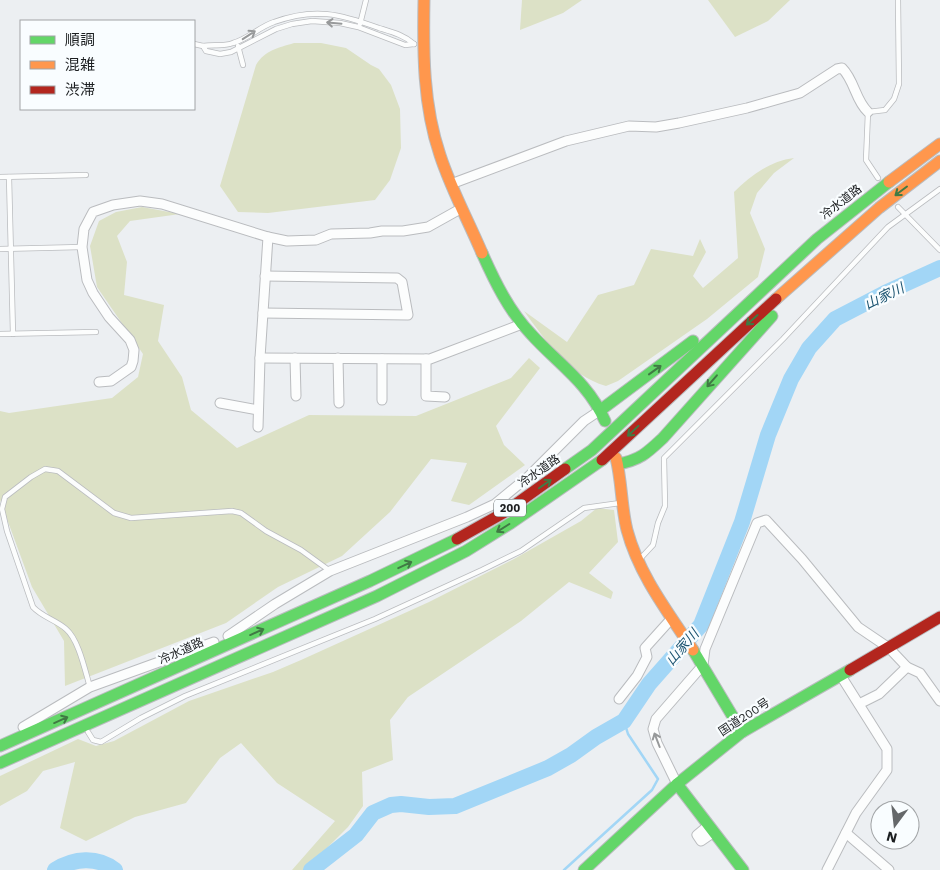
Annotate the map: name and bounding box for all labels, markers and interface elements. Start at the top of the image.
one-way arrow [326,18,342,27]
legend [20,20,195,110]
one-way arrow [241,29,255,39]
text: 順調 [65,31,95,49]
text: 混雑 [65,56,95,74]
text: 渋滞 [65,81,95,99]
street label: 冷水道路 [818,182,864,222]
one-way arrow [894,186,908,196]
water label: 山家川 [862,279,908,312]
one-way arrow [746,314,759,326]
one-way arrow [648,365,662,375]
one-way arrow [707,374,718,387]
one-way arrow [627,425,640,437]
street label: 冷水道路 [515,451,563,491]
one-way arrow [538,478,551,489]
road number: 200 [494,499,526,516]
one-way arrow [497,524,511,534]
one-way arrow [397,559,412,569]
water label: 山家川 [662,624,703,668]
one-way arrow [249,626,264,636]
street label: 冷水道路 [156,635,206,667]
street label: 国道200号 [716,695,772,739]
one-way arrow [53,714,68,724]
one-way arrow [652,732,661,748]
north arrow [870,800,920,850]
text: N [885,828,899,847]

